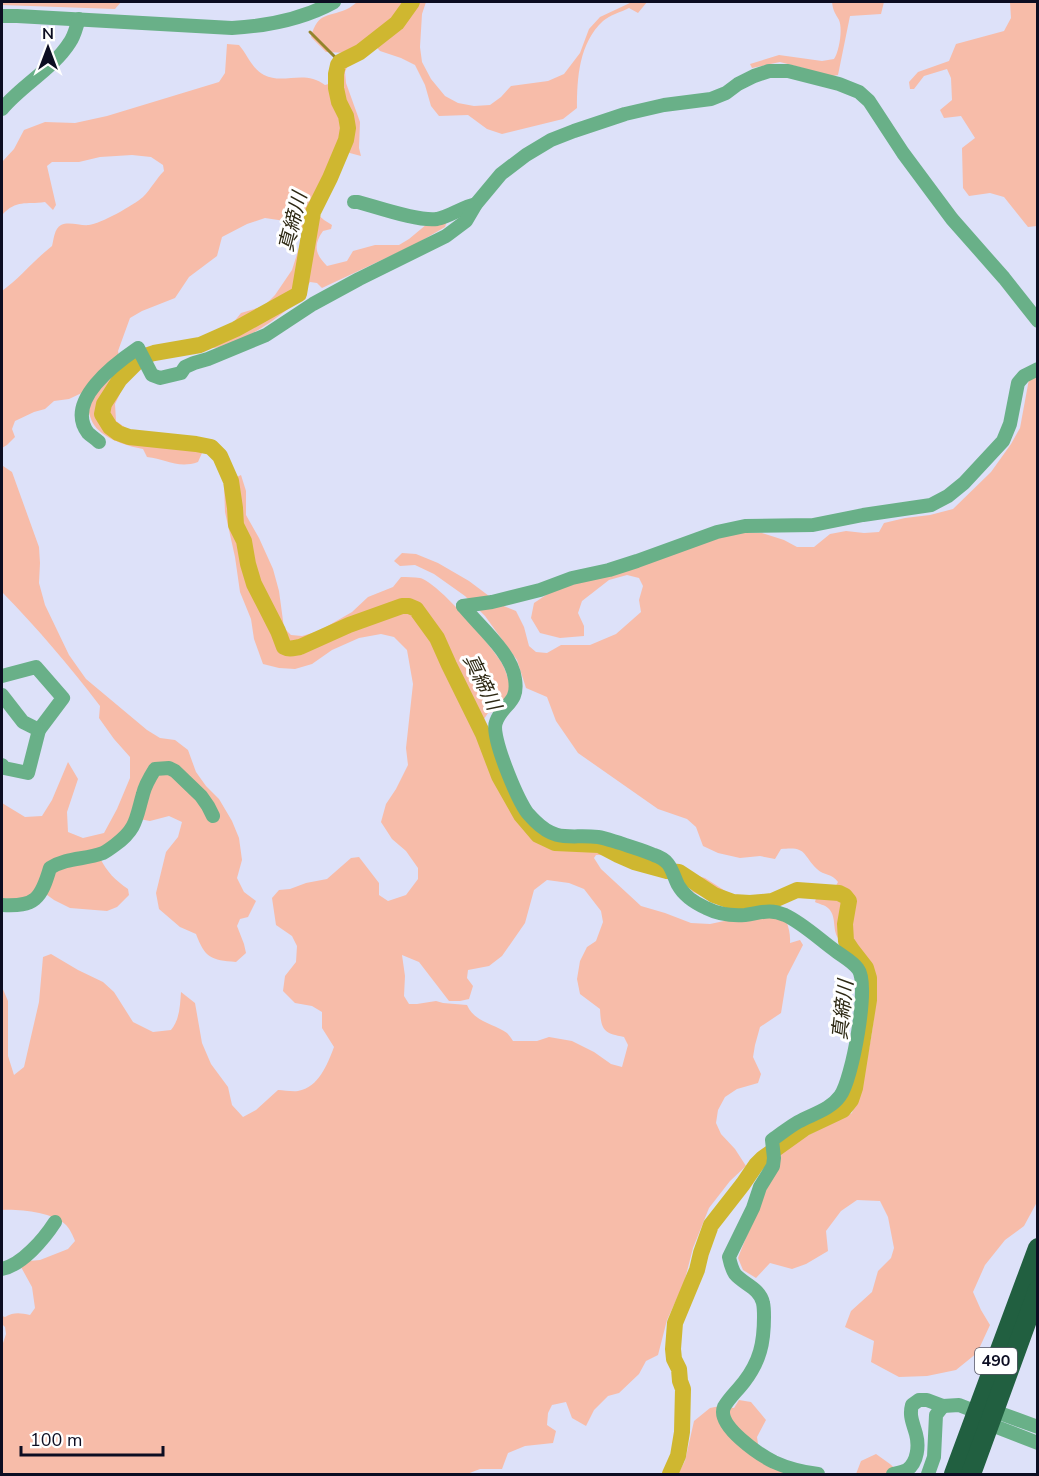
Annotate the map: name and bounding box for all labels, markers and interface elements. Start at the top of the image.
north arrow [18,18,78,78]
text: N [42,23,54,45]
water label: 真締川 [273,188,314,254]
water label: 真締川 [457,649,508,717]
water label: 真締川 [826,977,860,1041]
road number: 490 [975,1348,1017,1374]
scale bar [21,1419,164,1457]
text: 100 m [30,1428,82,1452]

